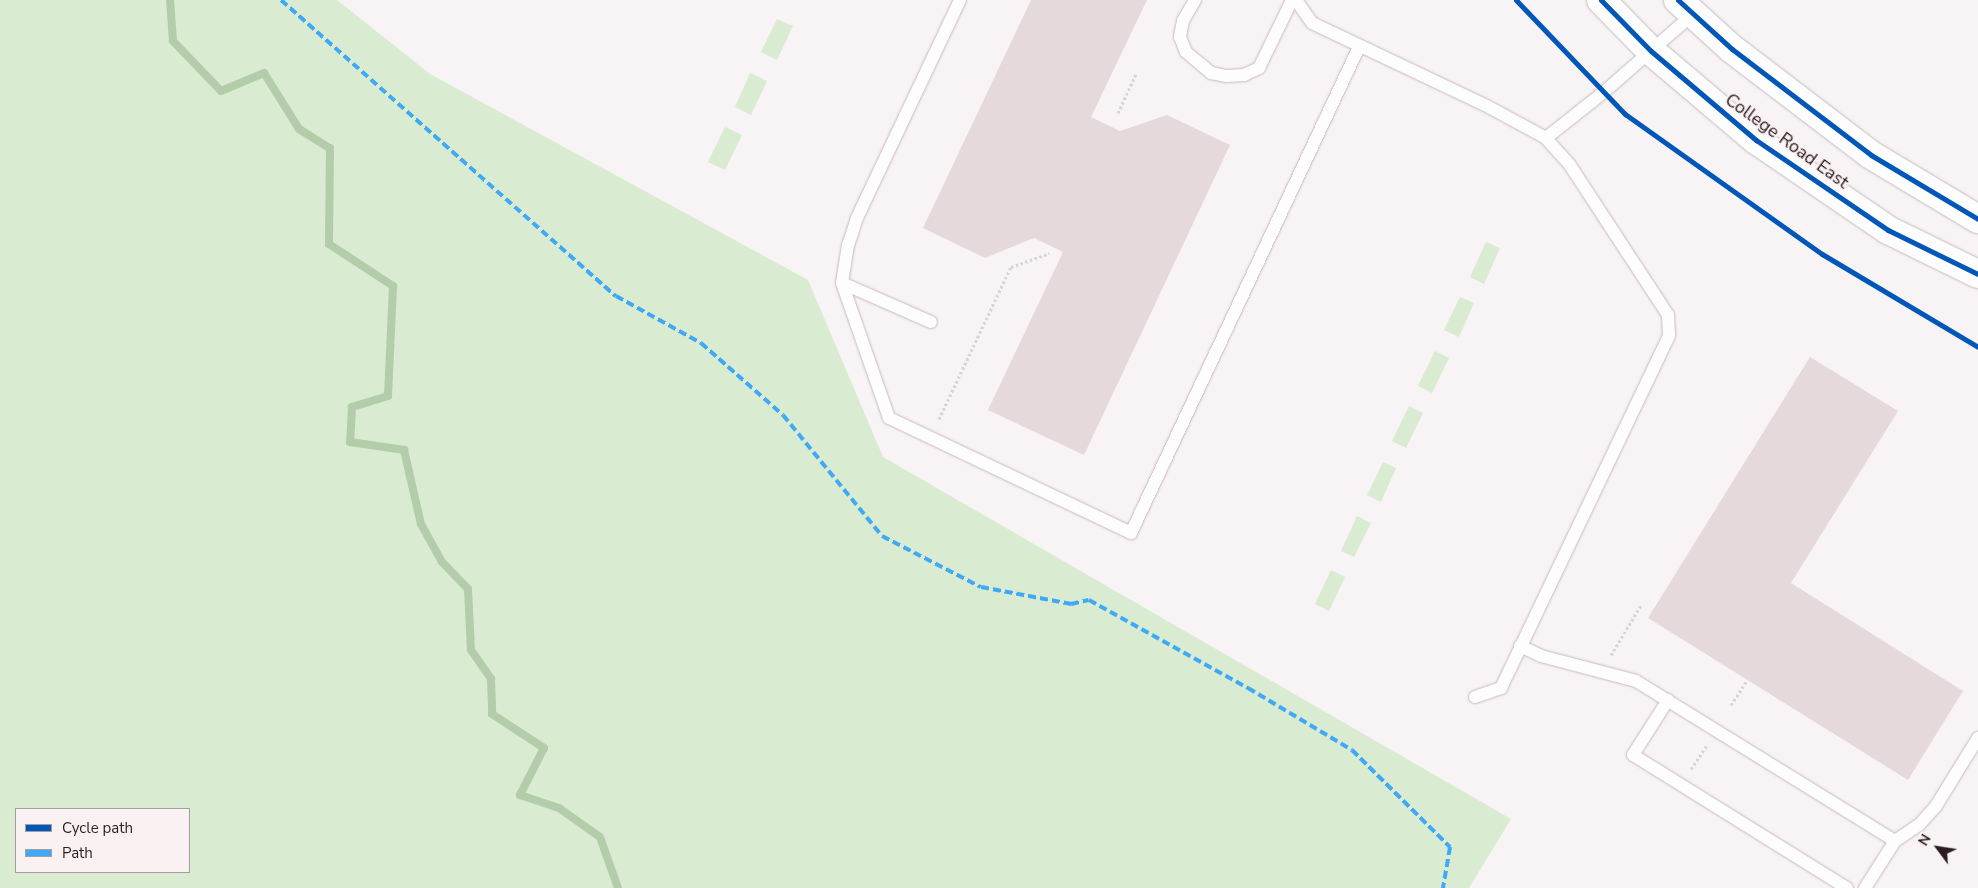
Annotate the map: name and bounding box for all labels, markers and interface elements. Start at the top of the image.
street label: College Road East [1721,89,1853,193]
legend [15,808,190,873]
text: Cycle path [62,818,133,838]
north arrow [1913,823,1963,873]
text: N [1914,831,1936,849]
text: Path [62,843,93,863]

